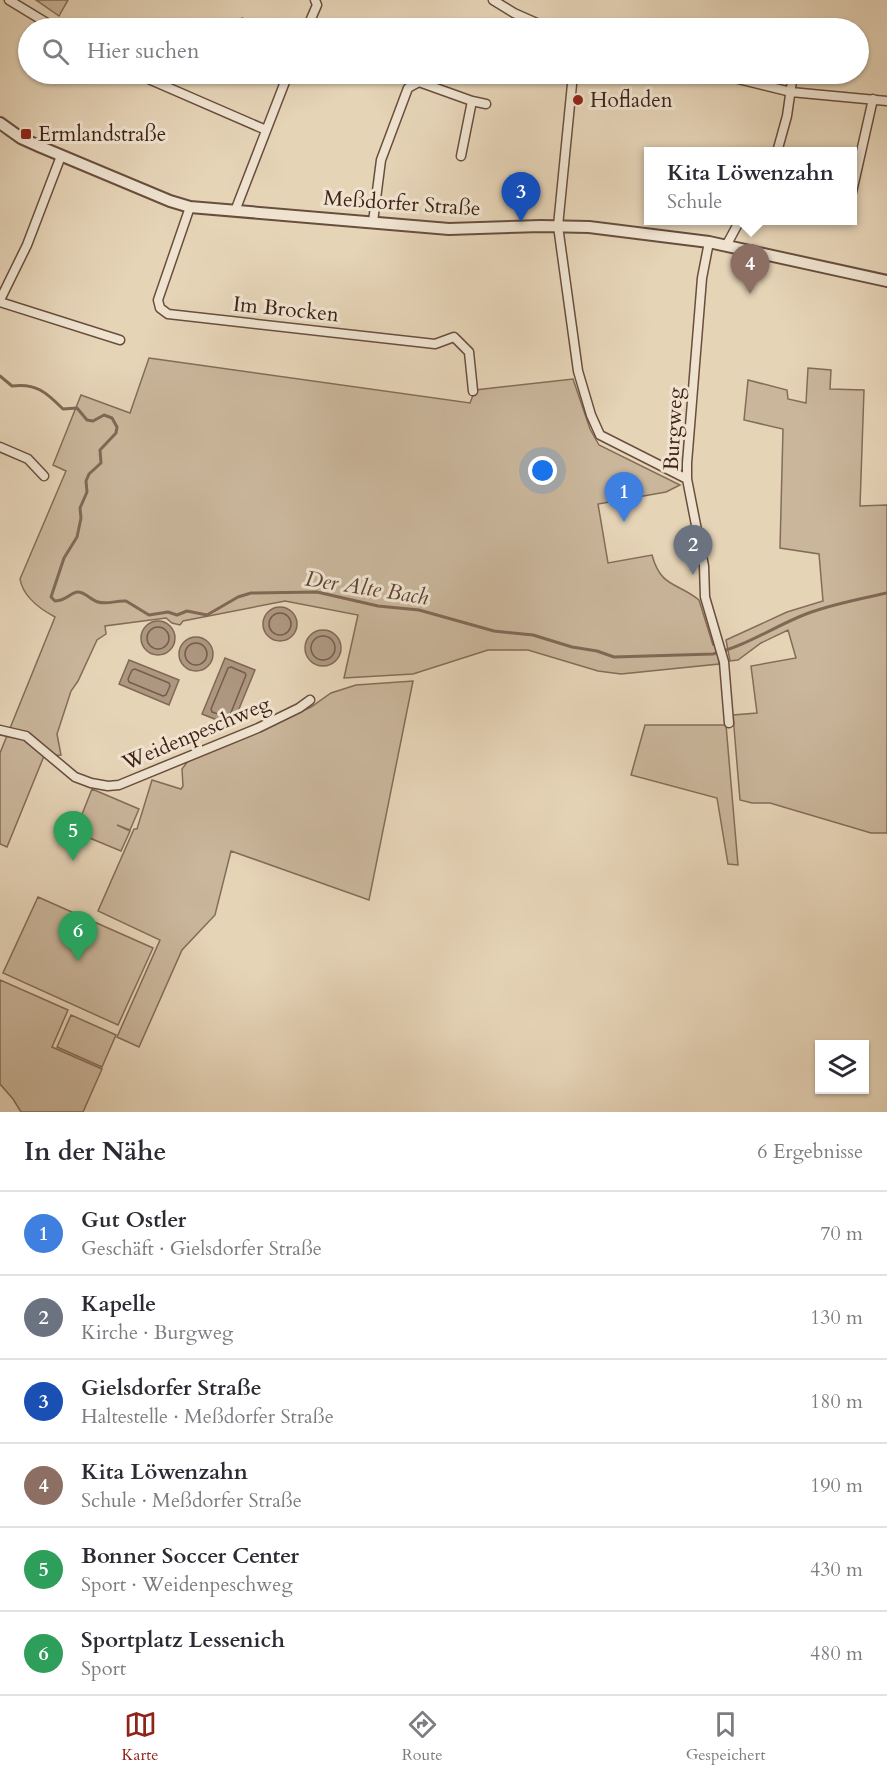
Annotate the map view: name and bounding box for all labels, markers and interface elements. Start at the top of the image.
search box [18,18,869,84]
icon: search [39,35,72,68]
text: Hier suchen [87,36,200,66]
place label: Hofladen [590,86,673,115]
marker: Hofladen [571,93,585,107]
place label: Ermlandstraße [38,120,166,149]
marker: Ermlandstraße [19,127,33,141]
popup [644,147,857,225]
text: Kita Löwenzahn [667,158,834,188]
pin: 3 [502,172,540,222]
street label: Meßdorfer Straße [323,184,481,223]
text: Schule [667,188,722,215]
pin: 4 [730,244,770,294]
street label: Im Brocken [232,290,340,329]
street label: Burgweg [657,386,690,471]
your location [528,456,557,485]
pin: 1 [604,472,644,522]
pin: 2 [674,526,712,575]
water label: Der Alte Bach [303,563,431,613]
street label: Weidenpeschweg [117,689,275,778]
pin: 5 [54,812,92,861]
pin: 6 [58,912,98,961]
map controls [815,1040,869,1094]
button: layers [815,1040,869,1094]
text: In der Nähe [24,1134,166,1169]
text: 6 Ergebnisse [757,1138,863,1165]
text: Gut Ostler [81,1205,186,1235]
text: 1 [38,1220,49,1247]
text: 70 m [820,1220,863,1247]
text: Geschäft · Gielsdorfer Straße [81,1235,322,1262]
text: Kapelle [81,1289,156,1319]
text: 2 [38,1304,49,1331]
text: 130 m [810,1304,863,1331]
text: Kirche · Burgweg [81,1319,233,1346]
text: Gielsdorfer Straße [81,1373,262,1403]
text: 3 [38,1388,49,1415]
text: 180 m [810,1388,863,1415]
text: Haltestelle · Meßdorfer Straße [81,1403,334,1430]
text: Kita Löwenzahn [81,1457,248,1487]
text: 4 [38,1472,49,1499]
text: 190 m [810,1472,863,1499]
text: Schule · Meßdorfer Straße [81,1487,302,1514]
text: Bonner Soccer Center [81,1541,299,1571]
text: 5 [38,1556,49,1583]
text: 430 m [810,1556,863,1583]
text: Sport · Weidenpeschweg [81,1571,293,1598]
text: Sportplatz Lessenich [81,1625,285,1655]
text: 6 [38,1640,49,1667]
text: 480 m [810,1640,863,1667]
text: Sport [81,1655,126,1682]
tab: Karte [122,1708,159,1766]
tab: Route [402,1708,443,1766]
tab: Gespeichert [686,1708,765,1766]

